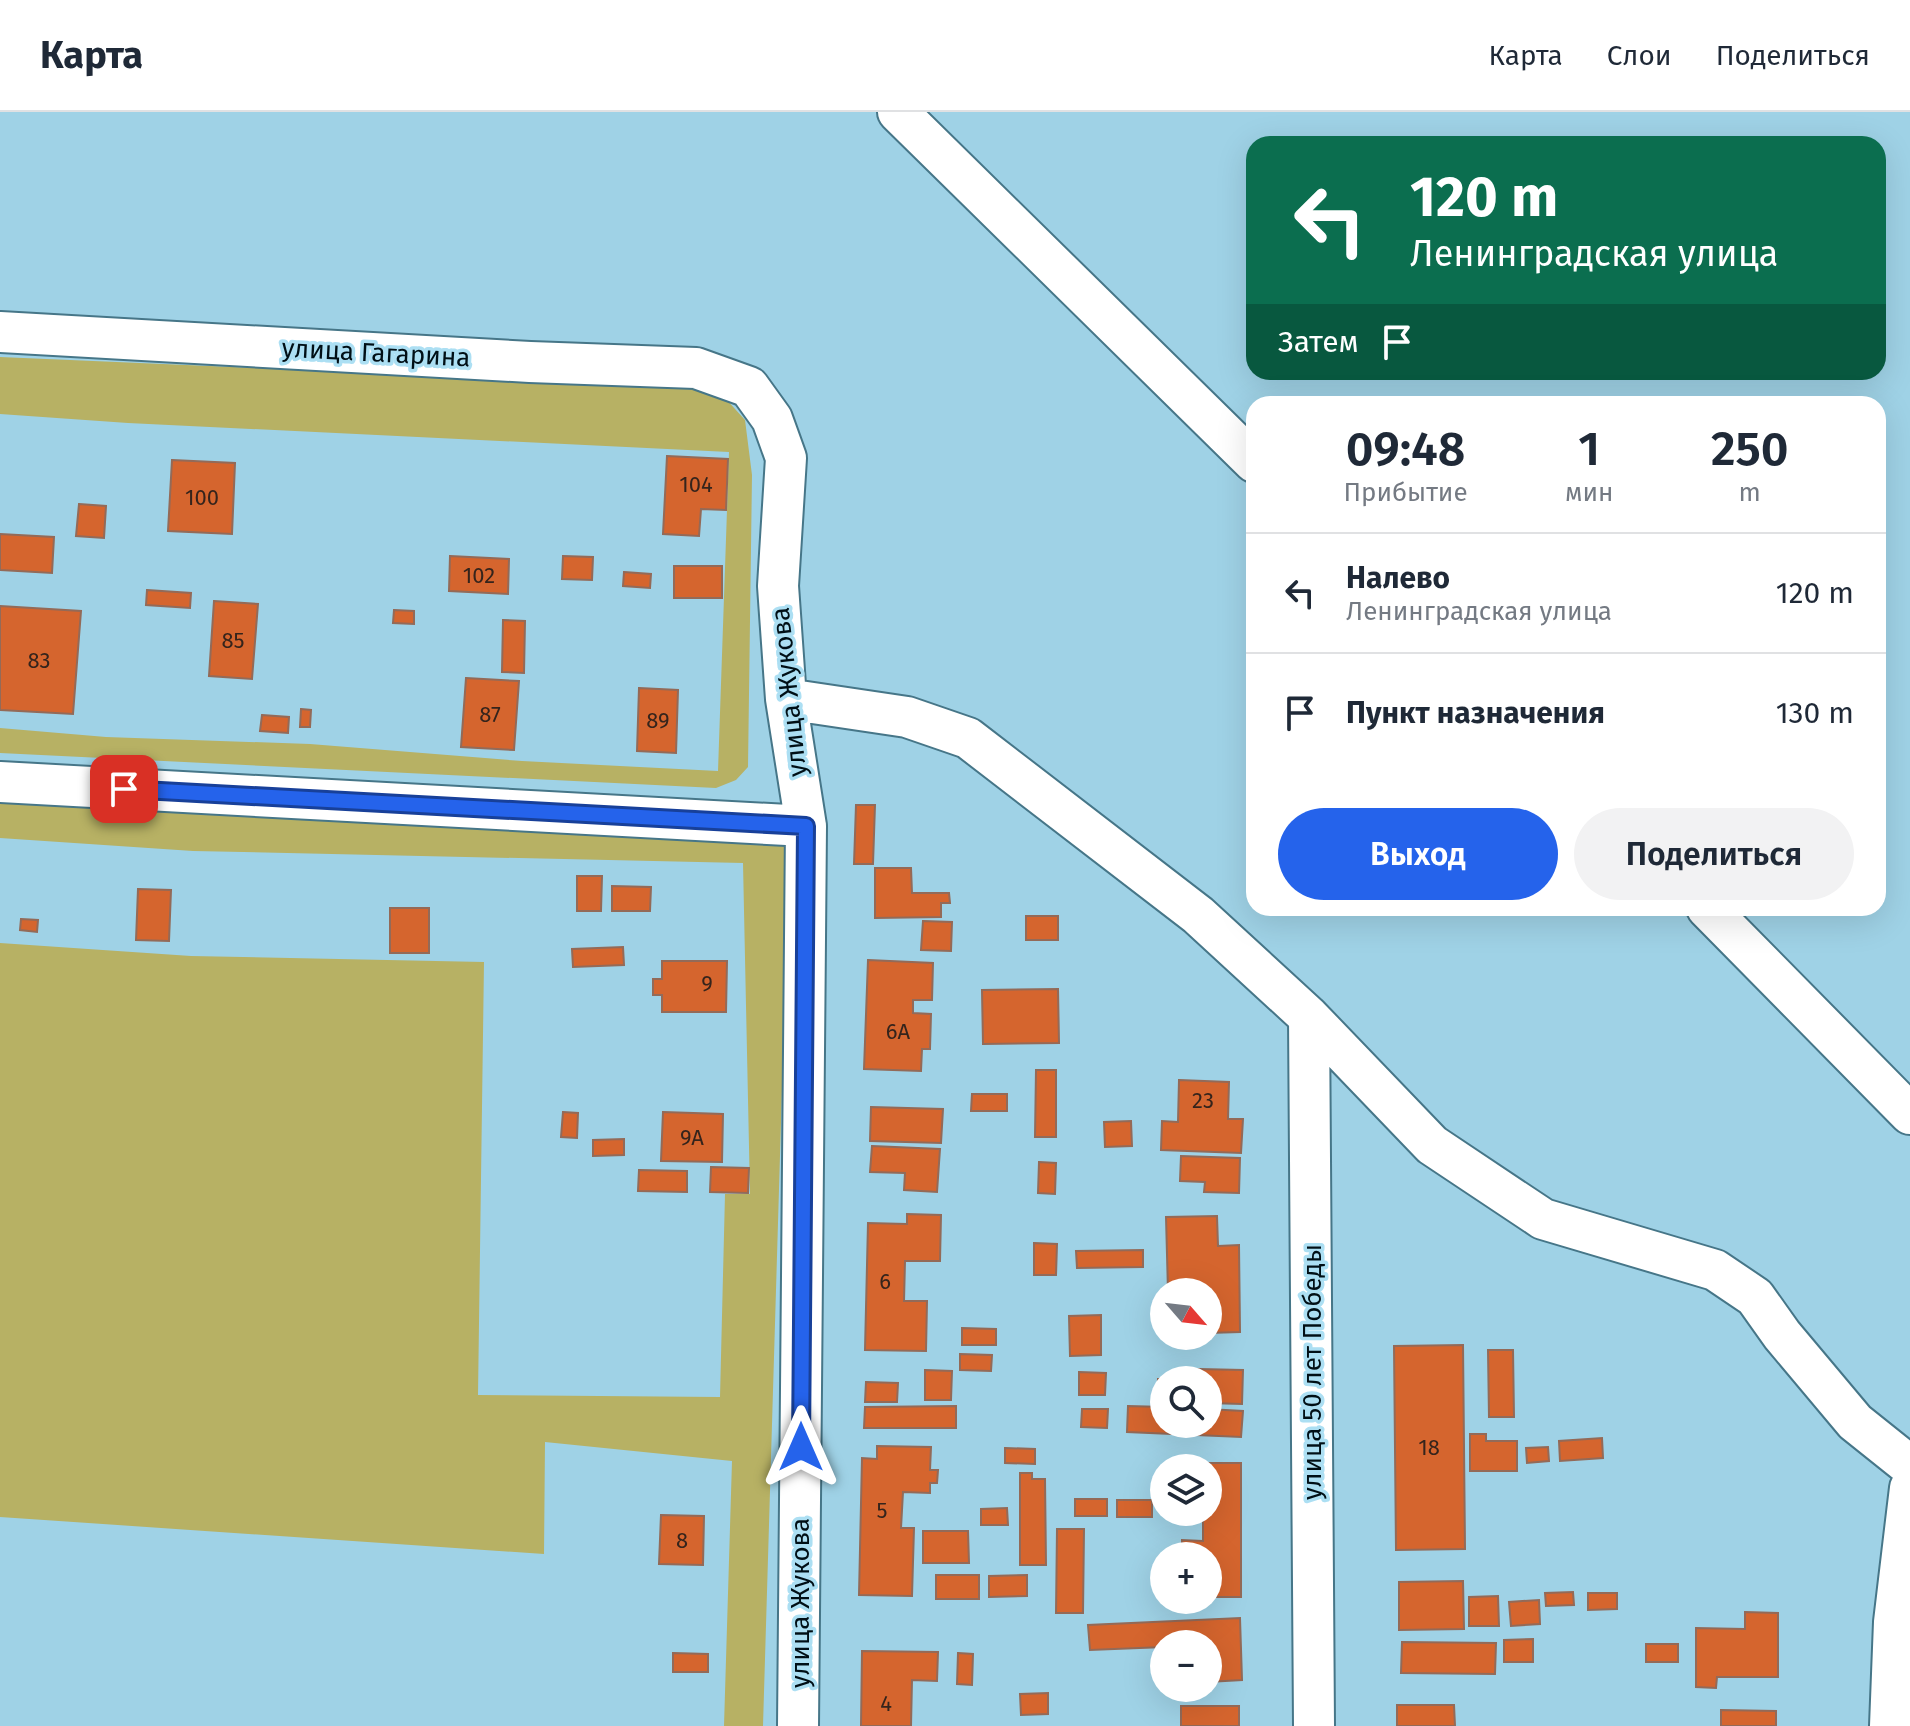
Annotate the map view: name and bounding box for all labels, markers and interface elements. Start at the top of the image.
text: Карта [40,32,143,78]
text: Карта [1488,39,1563,72]
text: Слои [1607,39,1672,72]
text: Поделиться [1716,39,1870,72]
text: 120 m [1410,164,1558,231]
icon: left [1278,168,1382,272]
text: Ленинградская улица [1410,232,1778,276]
icon: arrive [1375,320,1419,364]
text: Затем [1278,324,1359,360]
street label: улица Гагарина [281,333,471,373]
text: 09:48 [1346,420,1465,478]
text: 1 [1578,420,1600,478]
text: 250 [1711,420,1789,478]
house number: 104 [679,471,713,498]
text: Прибытие [1343,477,1468,508]
text: мин [1565,477,1614,508]
text: m [1739,477,1761,508]
house number: 100 [185,484,219,511]
text: Налево [1346,560,1450,596]
house number: 102 [463,562,495,589]
icon: left [1278,571,1322,615]
text: 120 m [1776,575,1854,611]
text: Ленинградская улица [1346,596,1612,627]
street label: улица Жукова [765,606,813,778]
house number: 85 [221,627,245,654]
house number: 83 [27,647,51,674]
icon: arrive [1278,691,1322,735]
text: Пункт назначения [1346,695,1605,731]
text: 130 m [1776,695,1854,731]
house number: 87 [479,701,501,728]
house number: 89 [646,707,670,734]
pin [90,755,158,823]
icon: arrive [102,767,146,811]
button: Выход [1278,808,1558,900]
button: Поделиться [1574,808,1854,900]
house number: 9 [701,970,713,997]
house number: 6А [886,1018,911,1045]
house number: 23 [1192,1087,1214,1114]
house number: 9А [680,1124,704,1151]
street label: улица 50 лет Победы [1297,1244,1328,1500]
house number: 6 [879,1268,891,1295]
north arrow [1150,1278,1222,1350]
map controls [1150,1278,1222,1702]
button: search [1150,1366,1222,1438]
position arrow [759,1405,843,1489]
house number: 18 [1418,1434,1440,1461]
button: layers [1150,1454,1222,1526]
house number: 5 [876,1497,888,1524]
street label: улица Жукова [785,1518,816,1688]
house number: 8 [676,1527,688,1554]
button: + [1150,1542,1222,1614]
button: − [1150,1630,1222,1702]
house number: 4 [880,1690,892,1717]

